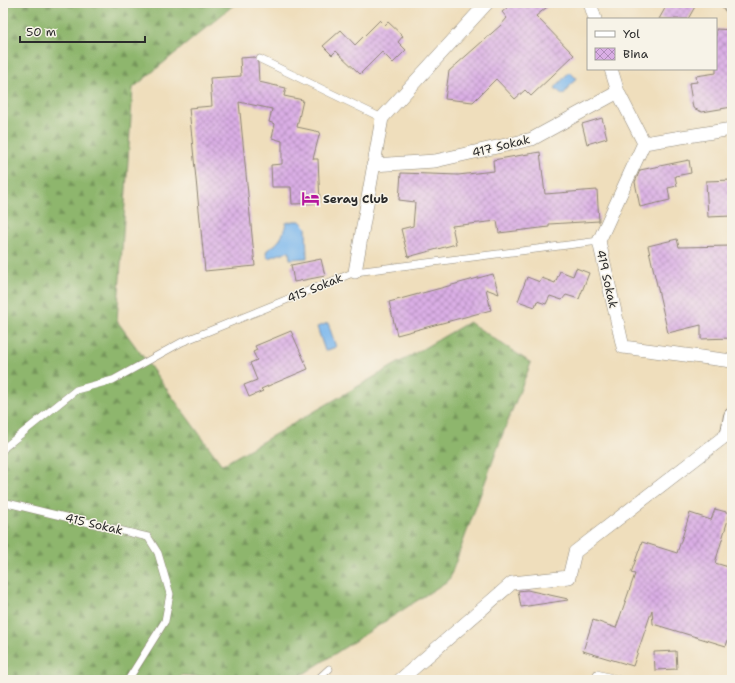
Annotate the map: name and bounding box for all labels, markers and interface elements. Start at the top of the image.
scale bar [20,18,145,44]
legend [587,18,717,70]
text: 50 m [26,24,56,40]
text: Yol [623,26,640,42]
text: Bina [623,46,649,62]
street label: 417 Sokak [470,131,532,161]
hotel icon: Seray Club [300,189,320,209]
place label: Seray Club [323,191,388,207]
street label: 419 Sokak [593,248,622,310]
street label: 415 Sokak [285,270,345,306]
street label: 415 Sokak [64,510,124,538]

